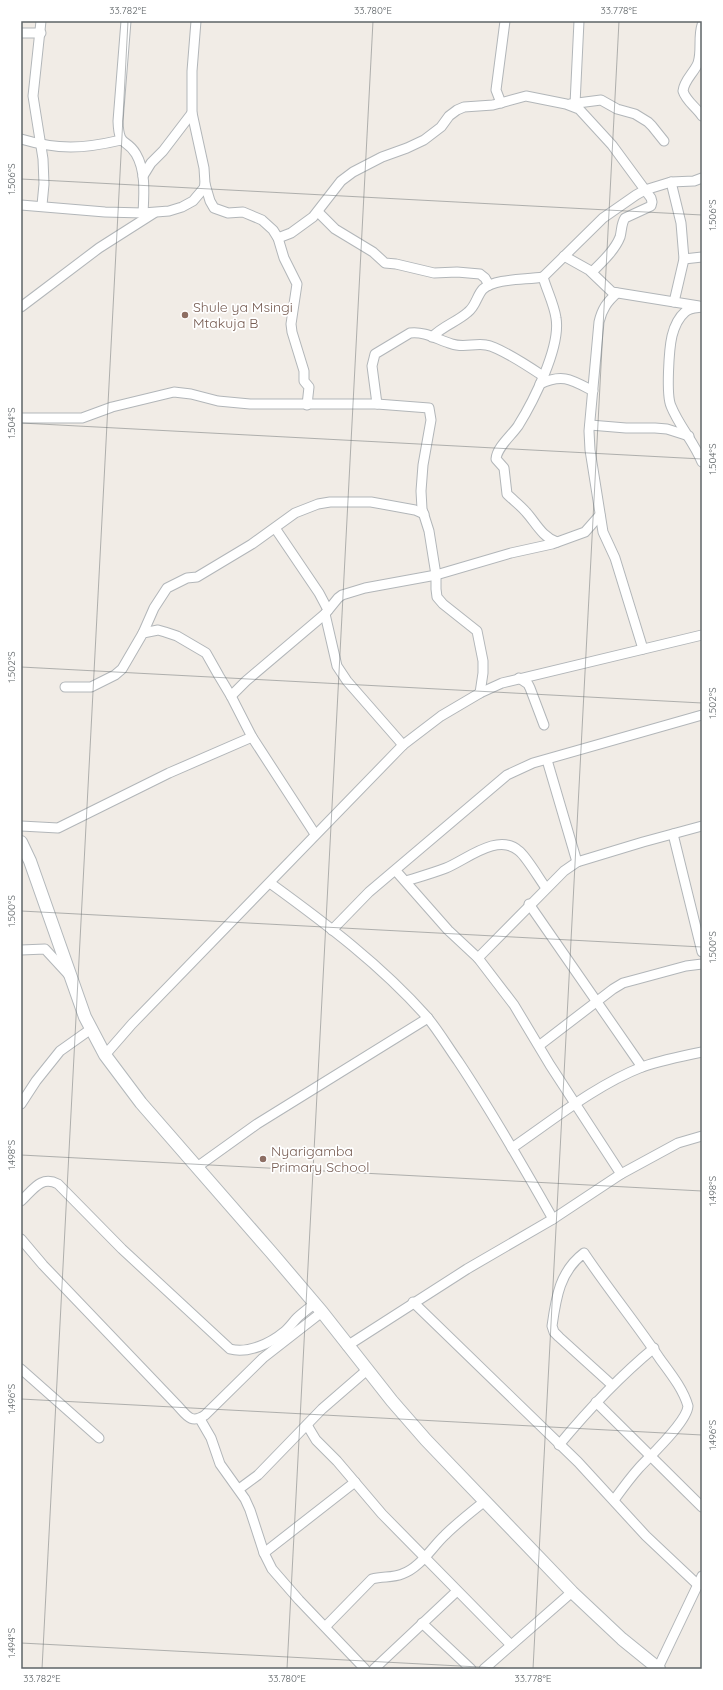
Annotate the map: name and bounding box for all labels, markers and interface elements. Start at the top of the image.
text: 33.782°E [109,4,147,17]
text: 33.780°E [354,4,392,17]
text: 33.778°E [601,4,638,17]
text: 1.506°S [5,163,18,195]
text: 1.506°S [706,199,719,231]
place label: Shule ya Msingi Mtakuja B [193,298,293,332]
marker: Shule ya Msingi Mtakuja B [180,310,190,320]
text: 1.504°S [5,407,18,439]
text: 1.504°S [706,443,719,475]
text: 1.502°S [5,651,18,683]
text: 1.502°S [706,687,719,719]
text: 1.500°S [5,895,18,927]
text: 1.500°S [706,931,719,963]
text: 1.498°S [5,1140,18,1170]
place label: Nyarigamba Primary School [271,1142,369,1176]
marker: Nyarigamba Primary School [258,1154,268,1164]
text: 1.498°S [706,1176,719,1206]
text: 1.496°S [5,1384,18,1414]
text: 1.496°S [706,1420,719,1450]
text: 1.494°S [5,1628,18,1658]
text: 33.782°E [23,1672,61,1685]
text: 33.780°E [268,1672,306,1685]
text: 33.778°E [515,1672,552,1685]

